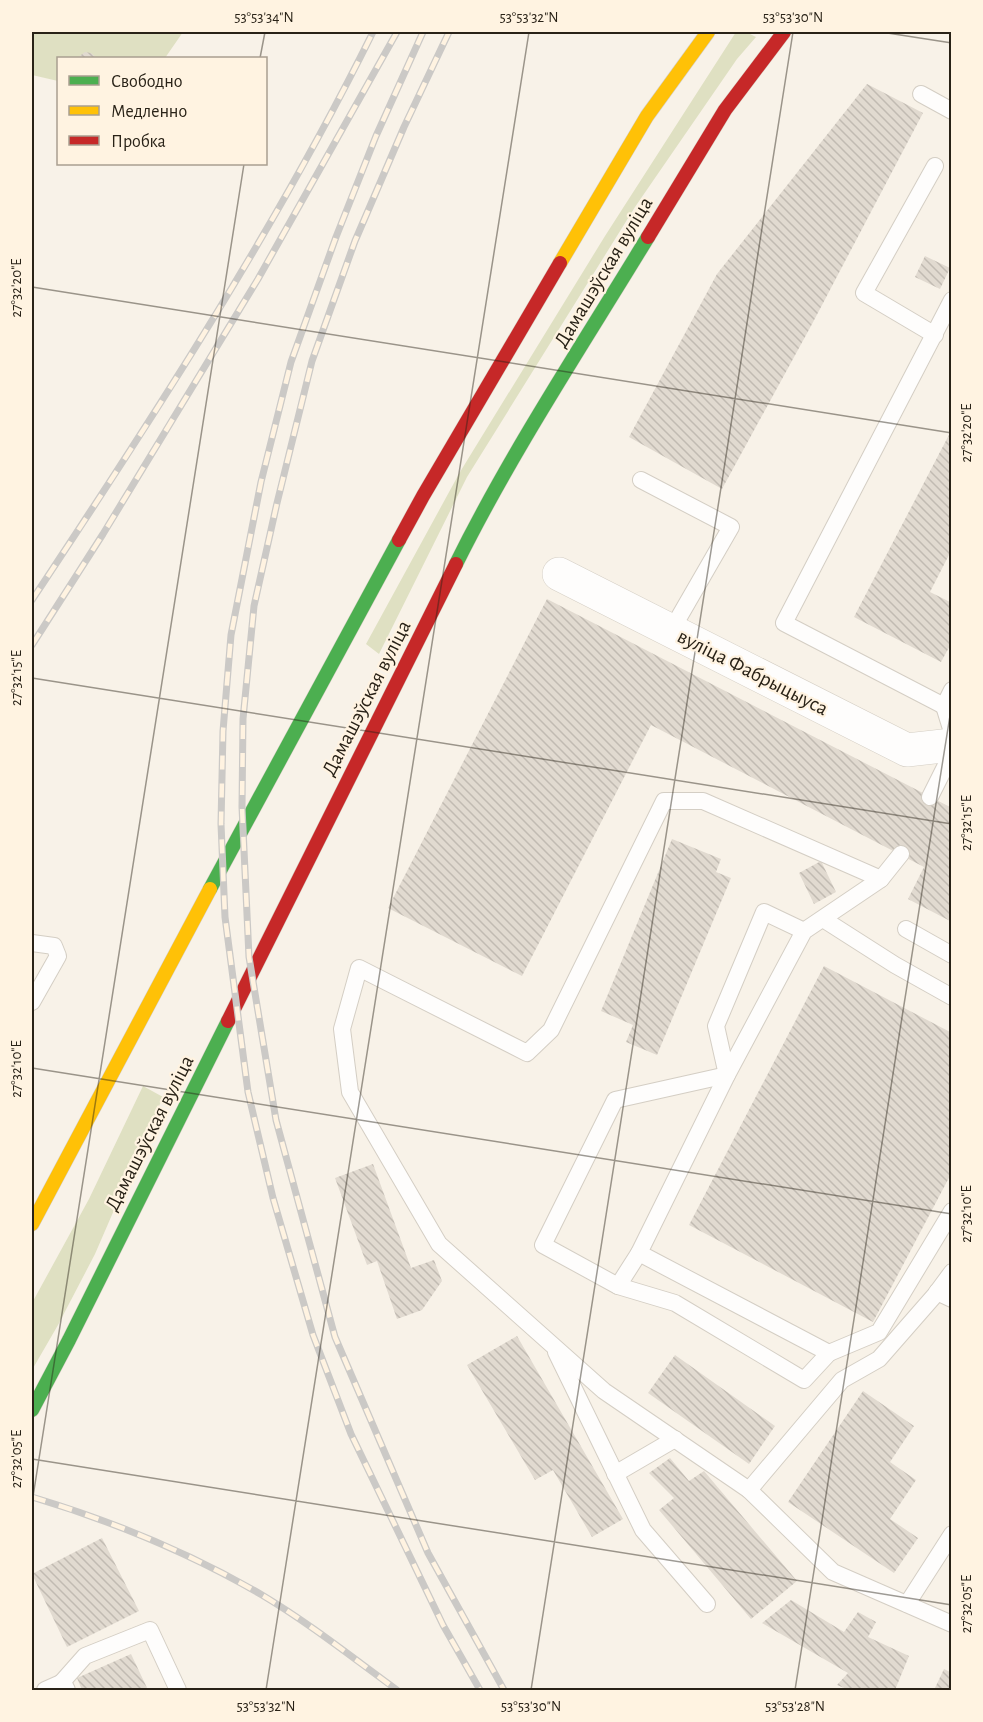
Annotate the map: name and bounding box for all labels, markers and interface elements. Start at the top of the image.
text: 53°53'34"N [234,10,294,25]
text: 53°53'32"N [499,10,559,25]
text: 53°53'30"N [763,10,823,25]
legend [57,57,267,165]
text: Свободно [111,72,183,91]
text: Медленно [111,103,187,121]
text: Пробка [111,132,166,151]
street label: Дамашэўская вуліца [550,193,657,351]
text: 27°32'20"E [9,258,24,318]
text: 27°32'20"E [959,403,974,463]
street label: Дамашэўская вуліца [318,617,415,779]
street label: вуліца Фабрыцыуса [674,625,832,720]
text: 27°32'15"E [9,650,24,706]
text: 27°32'15"E [959,795,974,851]
text: 27°32'10"E [9,1040,24,1098]
street label: Дамашэўская вуліца [101,1052,198,1214]
text: 27°32'10"E [959,1185,974,1243]
text: 27°32'05"E [9,1430,24,1488]
text: 27°32'05"E [959,1575,974,1633]
text: 53°53'32"N [236,1699,296,1714]
text: 53°53'30"N [501,1699,561,1714]
text: 53°53'28"N [765,1699,825,1714]

